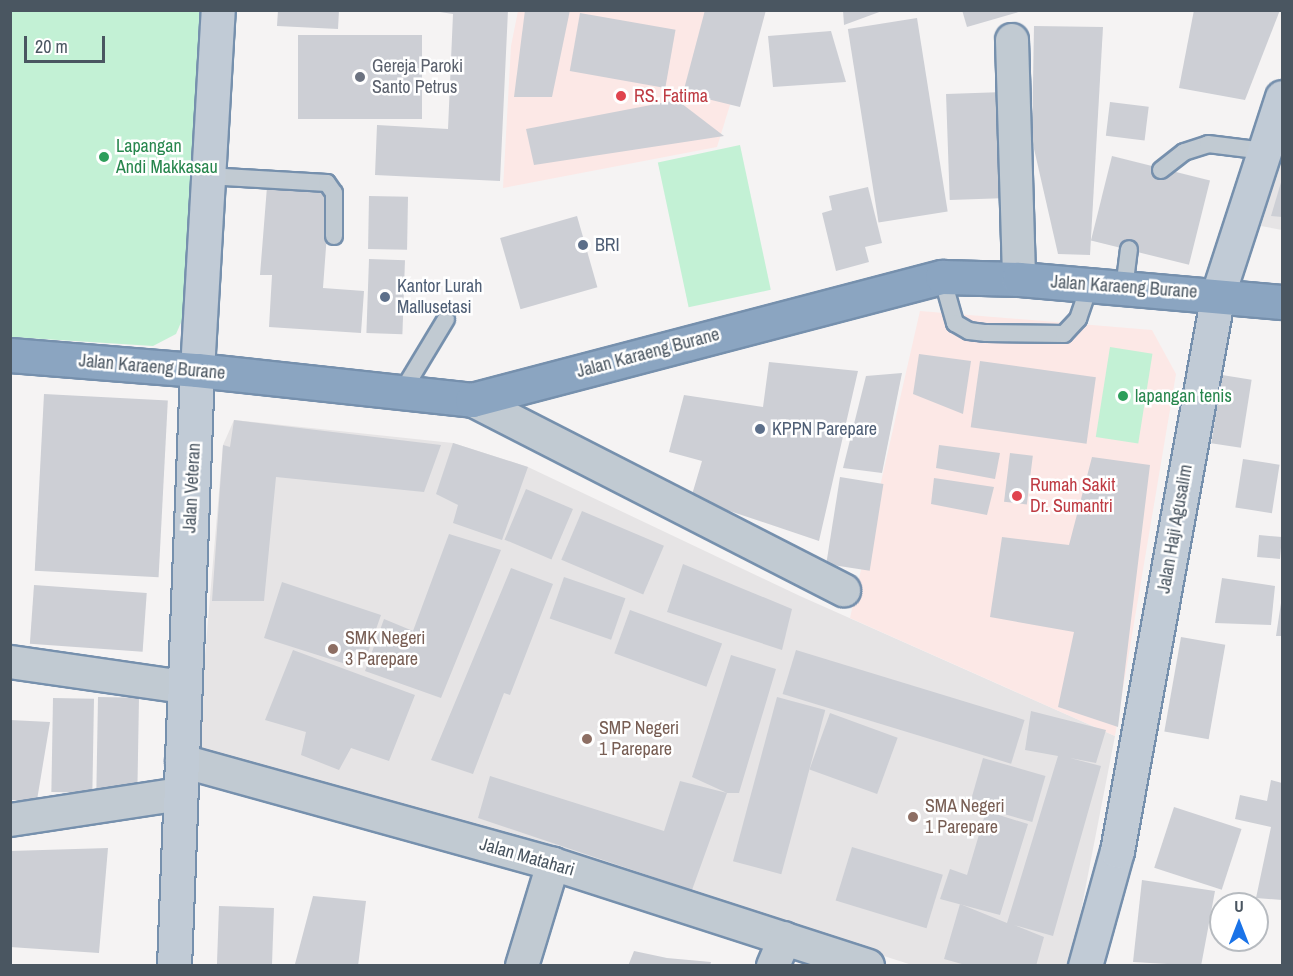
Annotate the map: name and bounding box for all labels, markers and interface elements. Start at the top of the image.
scale bar [27,24,108,62]
text: 20 m [35,34,68,59]
place label: Gereja Paroki Santo Petrus [372,56,463,98]
marker: Gereja Paroki Santo Petrus [353,70,367,84]
place label: RS. Fatima [634,85,708,107]
marker: RS. Fatima [612,87,630,105]
place label: Lapangan Andi Makkasau [116,136,218,178]
marker: Lapangan Andi Makkasau [97,150,111,164]
place label: BRI [595,234,620,256]
marker: BRI [576,238,590,252]
street label: Jalan Karaeng Burane [1050,271,1198,303]
place label: Kantor Lurah Mallusetasi [397,276,482,318]
marker: Kantor Lurah Mallusetasi [378,290,392,304]
street label: Jalan Karaeng Burane [574,324,722,382]
street label: Jalan Karaeng Burane [78,350,226,384]
place label: lapangan tenis [1135,385,1232,407]
marker: lapangan tenis [1116,389,1130,403]
place label: KPPN Parepare [772,418,877,440]
marker: KPPN Parepare [753,422,767,436]
street label: Jalan Veteran [179,442,205,534]
street label: Jalan Haji Agusalim [1153,462,1197,596]
place label: Rumah Sakit Dr. Sumantri [1030,475,1115,518]
marker: Rumah Sakit Dr. Sumantri [1008,487,1026,505]
place label: SMK Negeri 3 Parepare [345,628,425,670]
marker: SMK Negeri 3 Parepare [326,642,340,656]
place label: SMP Negeri 1 Parepare [599,718,679,760]
marker: SMP Negeri 1 Parepare [580,732,594,746]
place label: SMA Negeri 1 Parepare [925,796,1005,838]
marker: SMA Negeri 1 Parepare [906,810,920,824]
street label: Jalan Matahari [477,833,577,881]
north arrow [1209,892,1269,952]
text: U [1234,895,1244,917]

